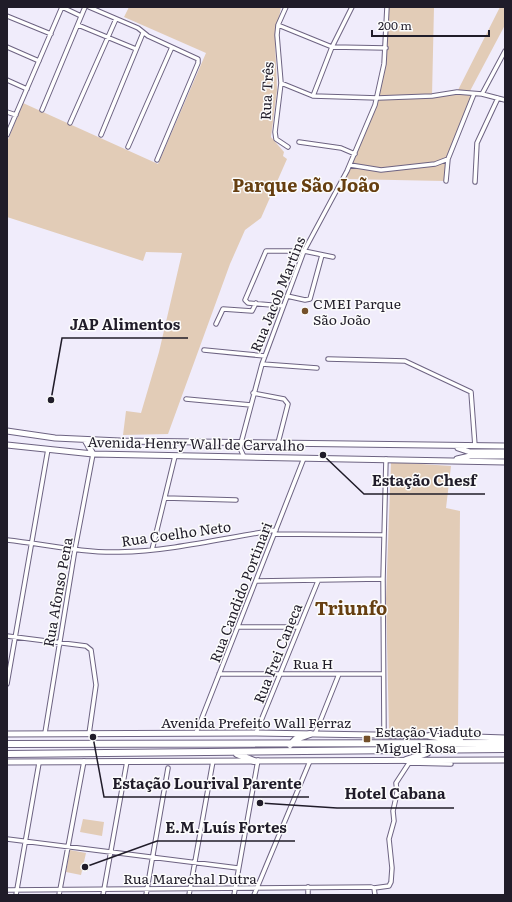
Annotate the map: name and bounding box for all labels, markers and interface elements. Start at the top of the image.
scale bar [372,12,489,38]
text: 200 m [378,16,412,34]
street label: Rua Três [254,61,278,121]
district label: Parque São João [232,171,380,198]
street label: Rua Jacob Martins [245,233,309,355]
place label: CMEI Parque São João [313,293,401,329]
marker: CMEI Parque São João [300,306,310,316]
callout: JAP Alimentos [62,311,188,338]
text: JAP Alimentos [70,312,181,335]
street label: Avenida Henry Wall de Carvalho [87,431,305,455]
callout: Estação Chesf [364,467,485,494]
text: Estação Chesf [372,468,478,491]
street label: Rua Coelho Neto [120,515,232,551]
street label: Rua Candido Portinari [204,519,276,665]
street label: Rua Afonso Pena [37,535,77,648]
district label: Triunfo [315,594,387,621]
street label: Rua Frei Caneca [248,600,306,706]
street label: Rua H [293,653,333,673]
street label: Avenida Prefeito Wall Ferraz [161,712,351,732]
place label: Estação Viaduto Miguel Rosa [375,721,481,757]
marker: Estação Viaduto Miguel Rosa [362,734,372,744]
callout: Estação Lourival Parente [104,770,309,797]
text: Estação Lourival Parente [112,771,302,794]
callout: Hotel Cabana [337,781,454,808]
text: Hotel Cabana [344,781,446,804]
callout: E.M. Luís Fortes [157,814,295,841]
text: E.M. Luís Fortes [165,815,287,838]
street label: Rua Marechal Dutra [123,868,257,888]

